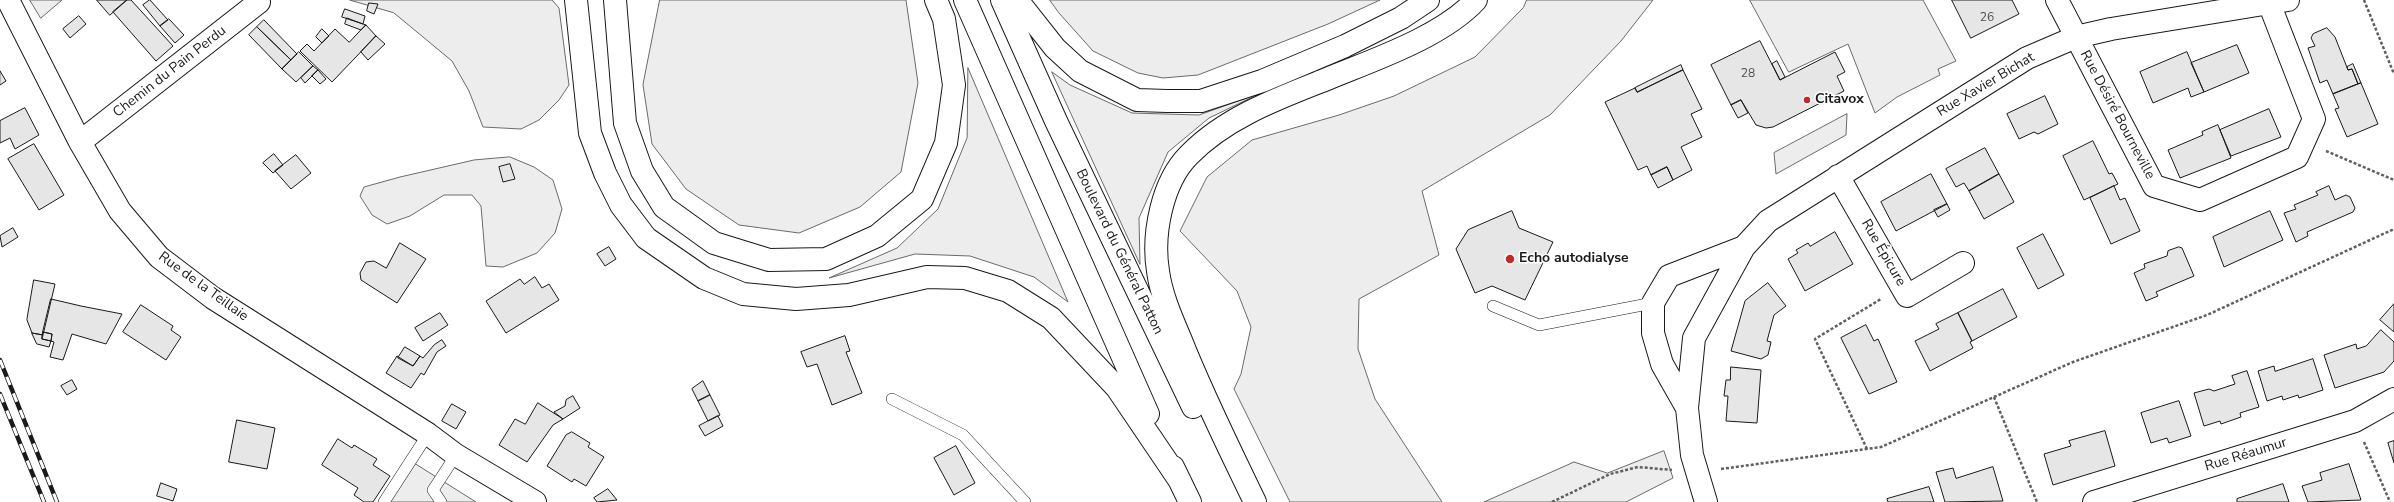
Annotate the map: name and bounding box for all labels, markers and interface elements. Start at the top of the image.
house number: 26 [1980,11,1994,25]
street label: Chemin du Pain Perdu [110,23,230,121]
street label: Rue Désiré Bourneville [2076,48,2158,182]
street label: Rue Xavier Bichat [1934,49,2038,121]
house number: 28 [1741,67,1755,81]
place label: Citavox [1815,92,1864,108]
marker: Citavox [1802,95,1812,105]
street label: Boulevard du Général Patton [1072,167,1166,337]
street label: Rue Épicure [1857,217,1909,289]
street label: Rue de la Teillaie [155,249,251,325]
place label: Echo autodialyse [1519,251,1629,267]
marker: Echo autodialyse [1504,253,1516,265]
street label: Rue Réaumur [2203,435,2289,475]

